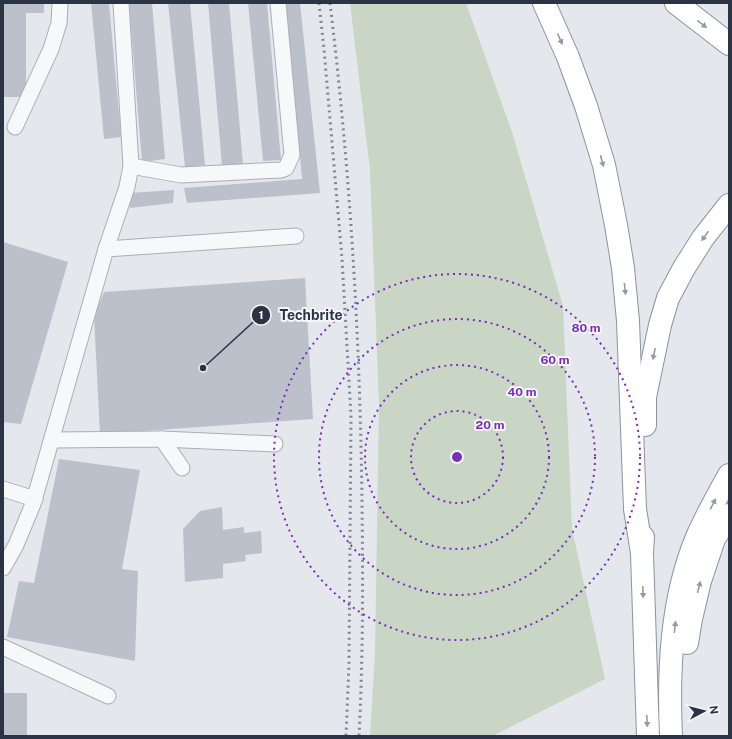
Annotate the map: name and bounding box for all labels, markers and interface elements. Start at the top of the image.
one-way arrow [697,19,708,28]
one-way arrow [557,33,563,44]
one-way arrow [600,155,606,167]
one-way arrow [701,231,709,241]
one-way arrow [622,283,628,295]
callout: Techbrite [251,302,351,328]
text: Techbrite [279,307,343,323]
text: 1 [258,308,264,322]
text: 80 m [571,321,601,335]
one-way arrow [651,348,657,360]
text: 60 m [540,353,570,367]
text: 40 m [507,385,537,399]
text: 20 m [476,418,505,432]
centre of rings [450,450,464,464]
one-way arrow [710,498,716,510]
one-way arrow [696,580,702,593]
one-way arrow [640,586,646,599]
one-way arrow [672,621,678,633]
north arrow [684,691,724,731]
text: N [707,705,720,715]
one-way arrow [644,715,650,728]

